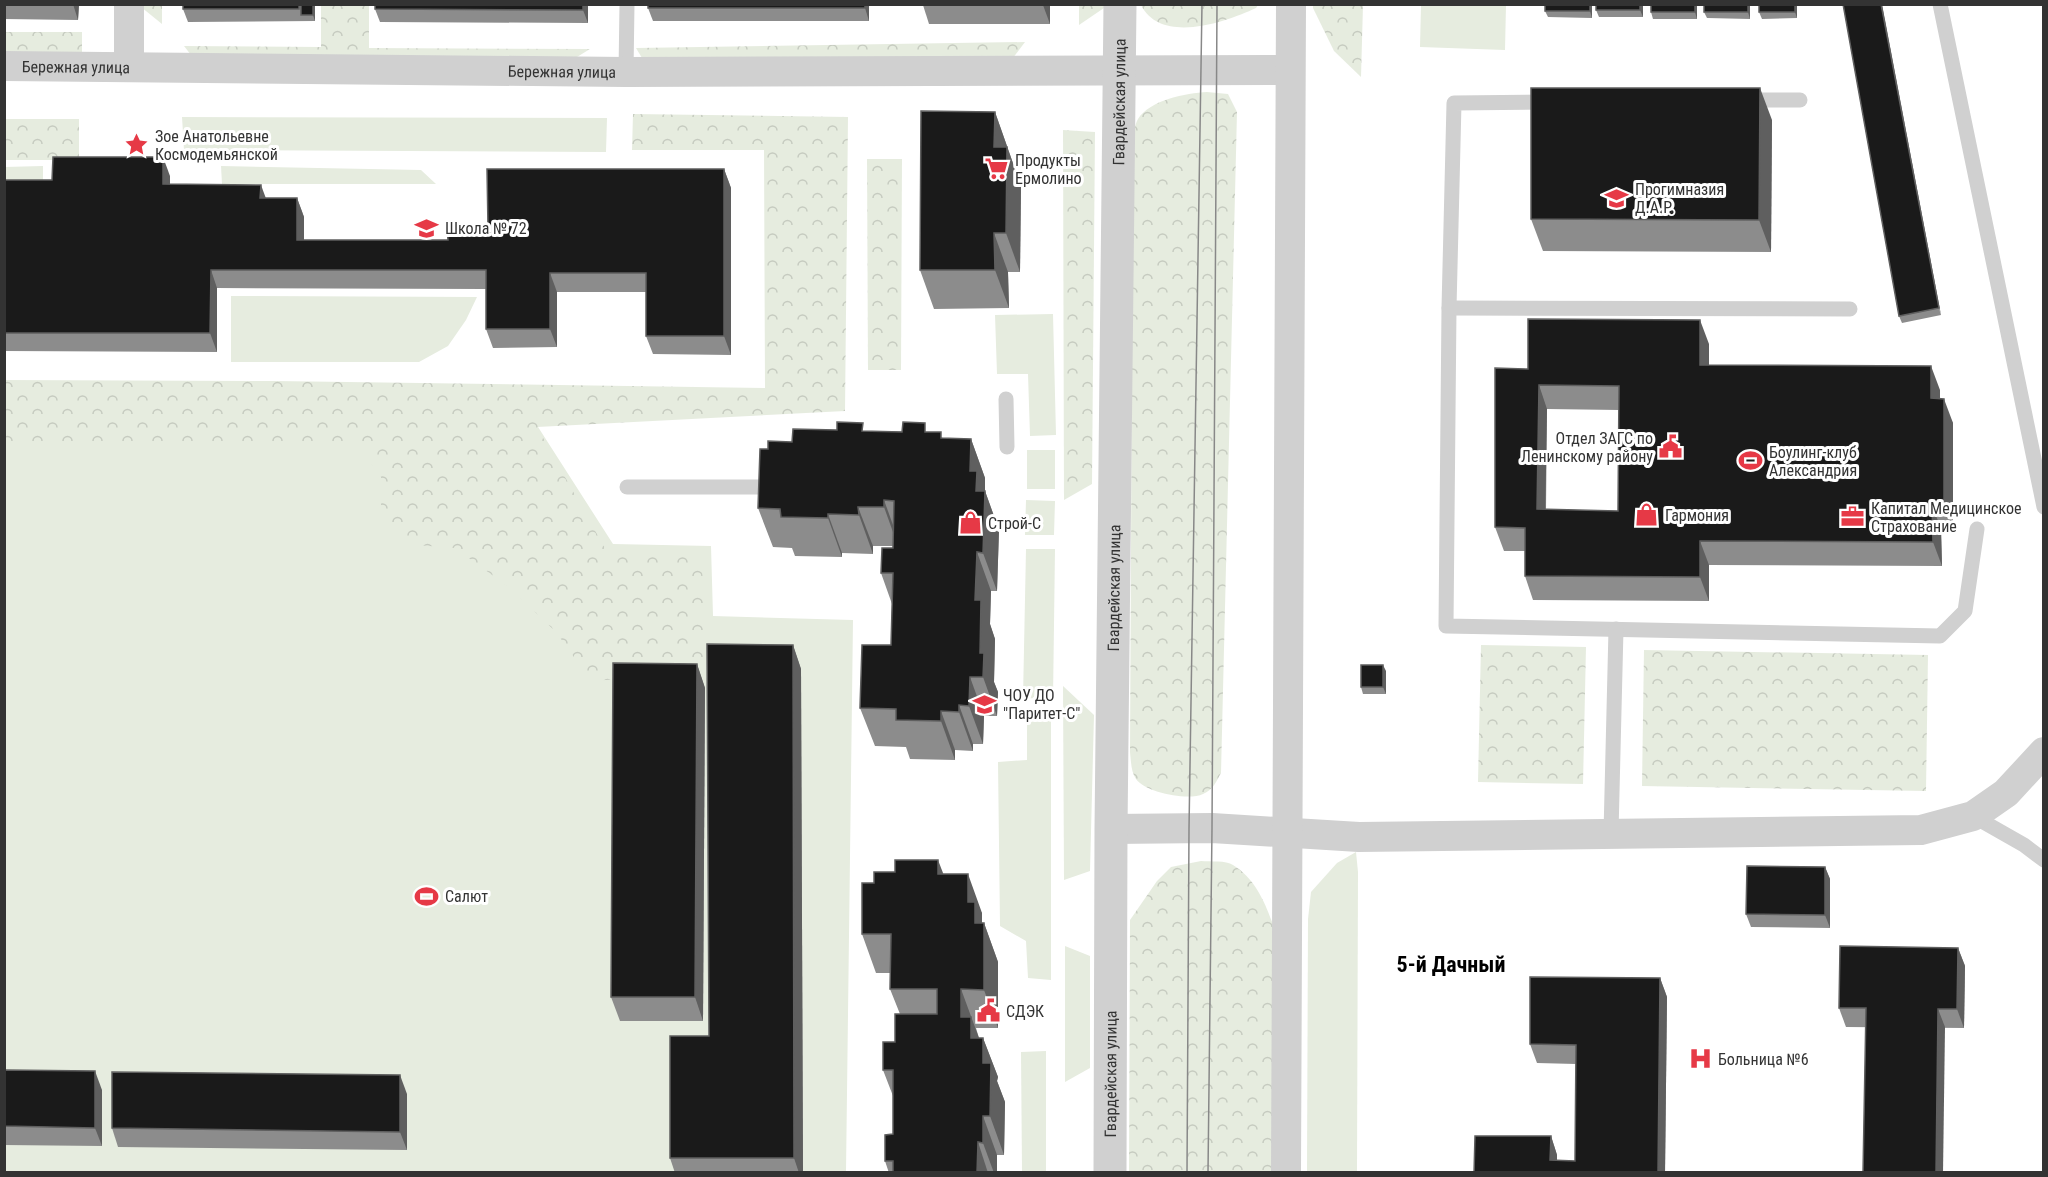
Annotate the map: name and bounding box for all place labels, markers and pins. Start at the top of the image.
place label: Зое Анатольевне Космодемьянской [155,127,278,164]
place icon: Зое Анатольевне Космодемьянской [124,132,150,158]
place label: Продукты Ермолино [1015,151,1082,188]
supermarket icon: Продукты Ермолино [984,156,1010,182]
place label: Прогимназия Д.А.Р. [1635,180,1724,217]
school or university icon: Прогимназия Д.А.Р. [1604,185,1630,211]
school or university icon: Школа № 72 [414,215,440,241]
place label: Школа № 72 [445,219,527,238]
place label: Отдел ЗАГС по Ленинскому району [1521,429,1653,466]
public building icon: Отдел ЗАГС по Ленинскому району [1658,434,1684,460]
place label: Боулинг-клуб Александрия [1769,443,1857,480]
sports icon: Боулинг-клуб Александрия [1738,448,1764,474]
place label: Капитал Медицинское Страхование [1871,499,2022,536]
shop icon: Гармония [1634,502,1660,528]
office icon: Капитал Медицинское Страхование [1840,504,1866,530]
place label: Гармония [1665,506,1729,525]
shop icon: Строй-С [957,510,983,536]
place label: Строй-С [988,514,1041,533]
place label: ЧОУ ДО "Паритет-С" [1003,686,1080,723]
school or university icon: ЧОУ ДО "Паритет-С" [972,691,998,717]
sports icon: Салют [414,883,440,909]
place label: Салют [445,887,488,906]
public building icon: СДЭК [975,998,1001,1024]
place label: СДЭК [1006,1002,1044,1021]
hospital icon: Больница №6 [1687,1046,1713,1072]
place label: Больница №6 [1718,1050,1809,1069]

